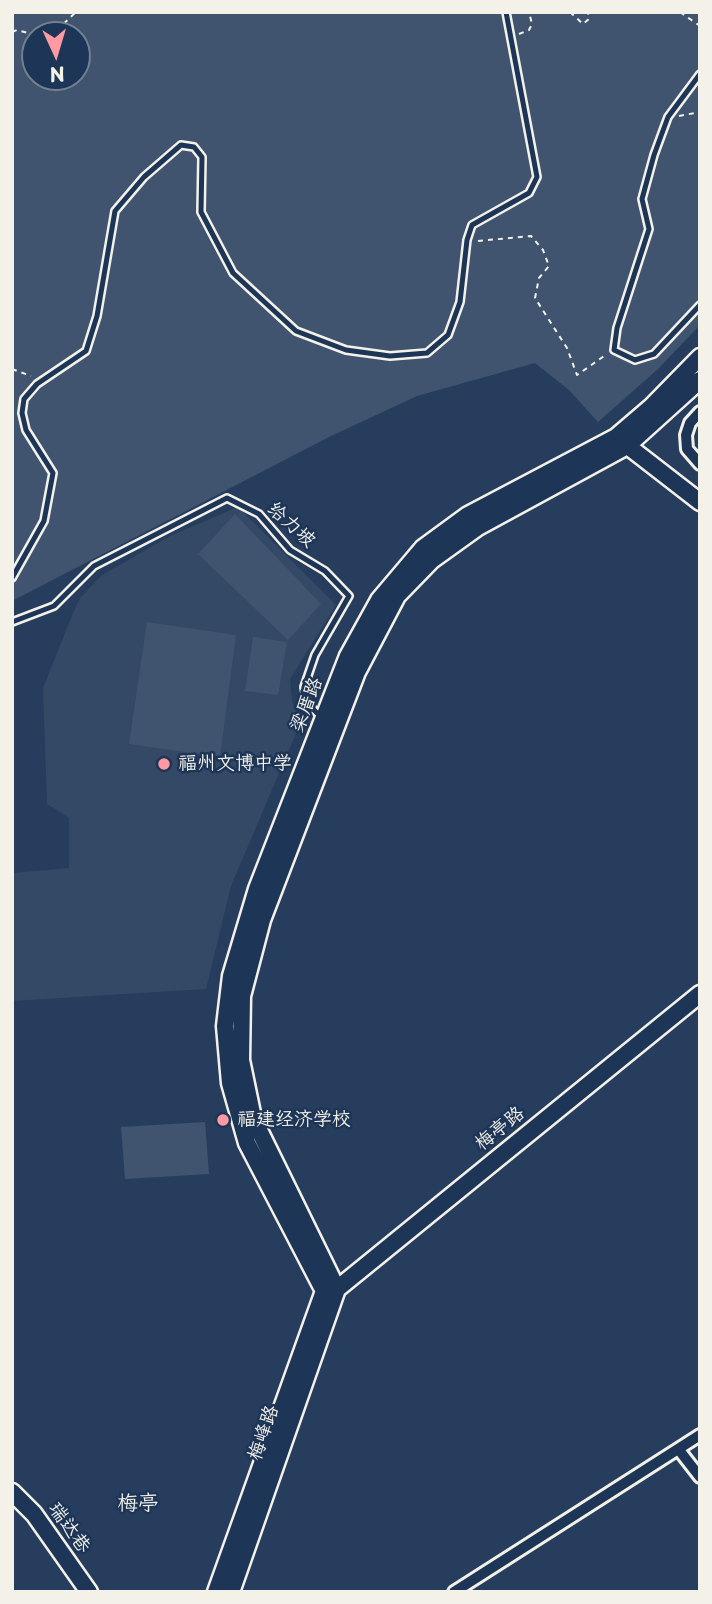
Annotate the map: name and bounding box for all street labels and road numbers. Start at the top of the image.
street label: 给力坡 [262,497,320,553]
street label: 梁厝路 [286,674,328,736]
street label: 梅亭路 [471,1102,529,1156]
street label: 梅峰路 [244,1402,284,1464]
street label: 瑞达巷 [43,1498,95,1558]

